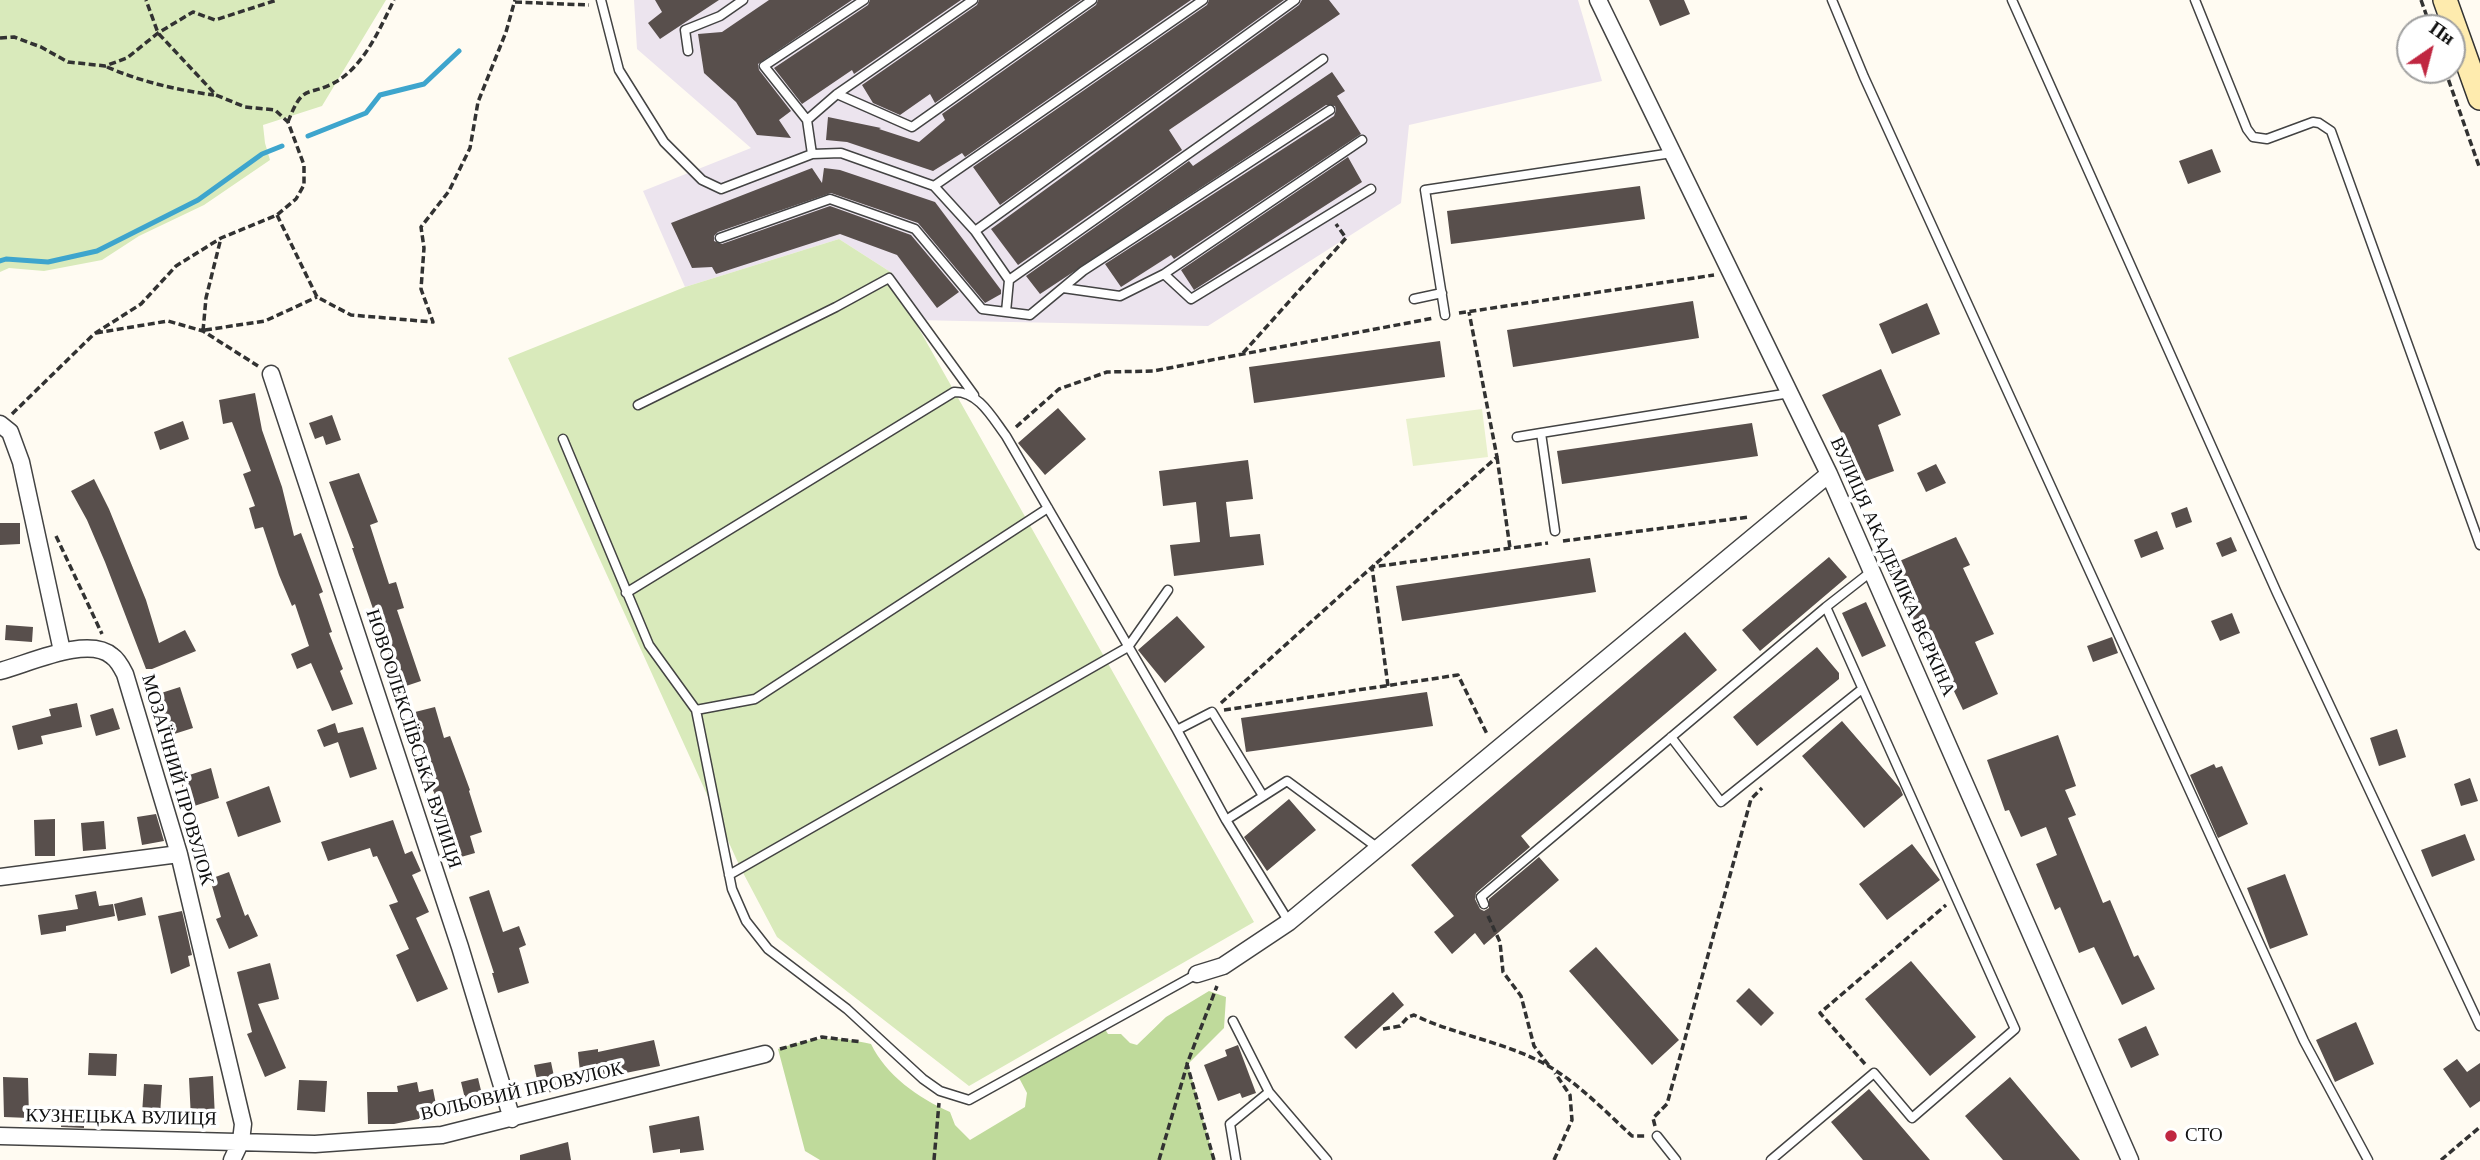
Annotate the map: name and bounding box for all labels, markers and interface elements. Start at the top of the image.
north arrow [2396,14,2466,84]
text: Пн [2426,17,2459,49]
street label: ВУЛИЦЯ АКАДЕМІКА ВЄРКІНА [1824,434,1960,700]
street label: НОВООЛЕКСІЇВСЬКА ВУЛИЦЯ [360,606,466,872]
street label: МОЗАЇЧНИЙ ПРОВУЛОК [136,672,218,888]
street label: ВОЛЬОВИЙ ПРОВУЛОК [418,1058,626,1126]
street label: КУЗНЕЦЬКА ВУЛИЦЯ [25,1105,217,1131]
place label: СТО [2185,1125,2223,1147]
marker: СТО [2163,1128,2179,1144]

